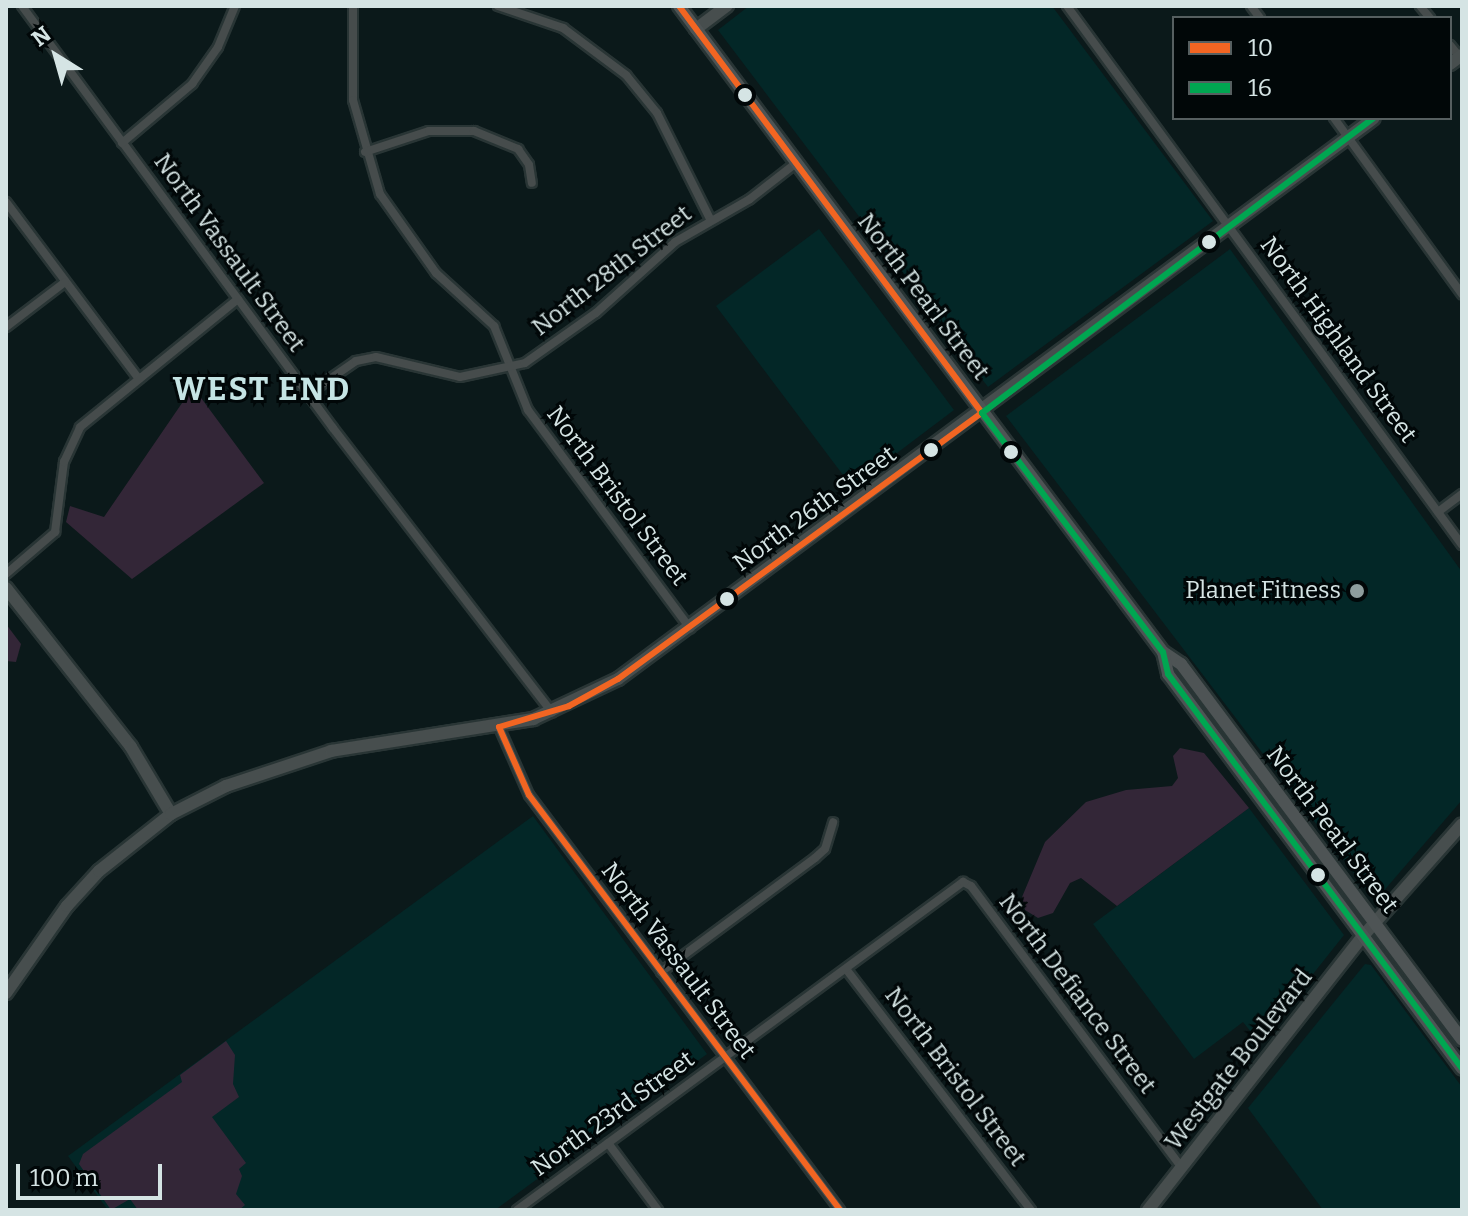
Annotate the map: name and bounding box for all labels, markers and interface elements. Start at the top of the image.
north arrow [16,16,96,96]
legend [1172,16,1452,120]
text: N [26,21,56,52]
text: 10 [1248,34,1273,62]
text: 16 [1248,74,1272,102]
unlabelled marker [737,87,753,103]
street label: North Vassault Street [147,148,311,358]
street label: North 28th Street [527,200,697,342]
street label: North Pearl Street [851,208,995,386]
street label: North Highland Street [1254,232,1422,448]
unlabelled marker [1201,234,1217,250]
district label: WEST END [173,370,351,408]
street label: North Bristol Street [540,401,694,591]
street label: North 26th Street [728,440,902,578]
unlabelled marker [923,442,939,458]
unlabelled marker [1003,444,1019,460]
place label: Planet Fitness [1185,577,1341,605]
marker: Planet Fitness [1348,582,1366,600]
unlabelled marker [719,591,735,607]
street label: North Pearl Street [1260,741,1404,919]
street label: North Vassault Street [595,857,761,1065]
unlabelled marker [1310,867,1326,883]
street label: North Defiance Street [992,888,1162,1100]
street label: Westgate Boulevard [1160,964,1318,1156]
street label: North Bristol Street [878,982,1032,1172]
street label: North 23rd Street [526,1045,700,1183]
scale bar [20,1148,166,1198]
text: 100 m [30,1164,98,1192]

